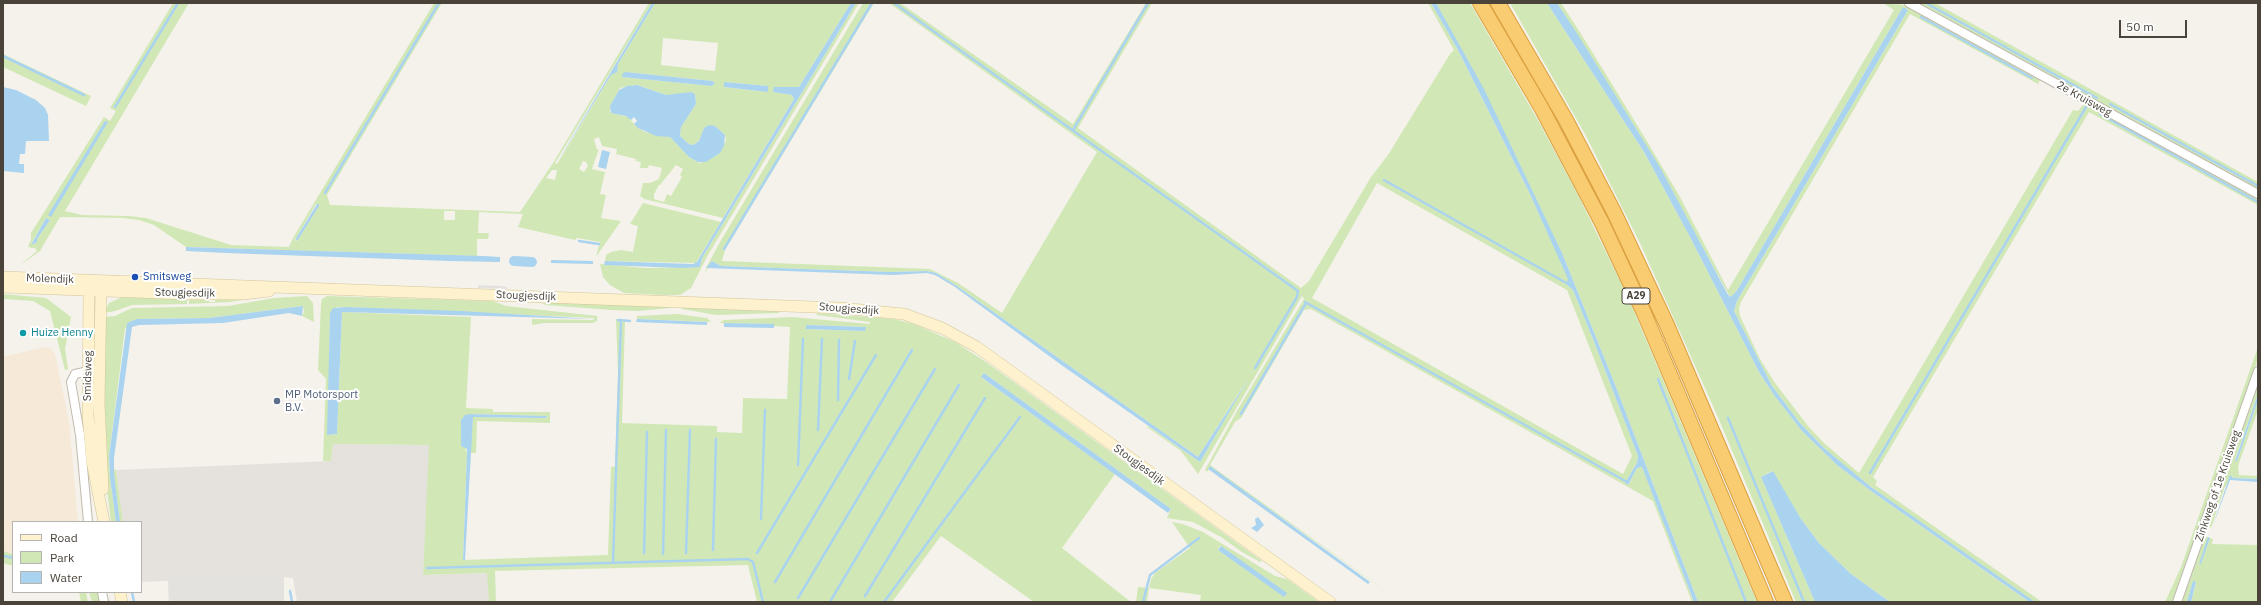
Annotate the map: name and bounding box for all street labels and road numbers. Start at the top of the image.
street label: 2e Kruisweg [2054,79,2114,119]
street label: Molendijk [26,272,74,286]
street label: Stougjesdijk [155,286,215,300]
street label: Stougjesdijk [496,288,556,304]
road number: A29 [1622,288,1650,304]
street label: Stougjesdijk [818,300,880,318]
street label: Smidsweg [81,351,95,401]
street label: Zinkweg of 1e Kruisweg [2193,429,2243,543]
street label: Stougjesdijk [1111,442,1167,488]

